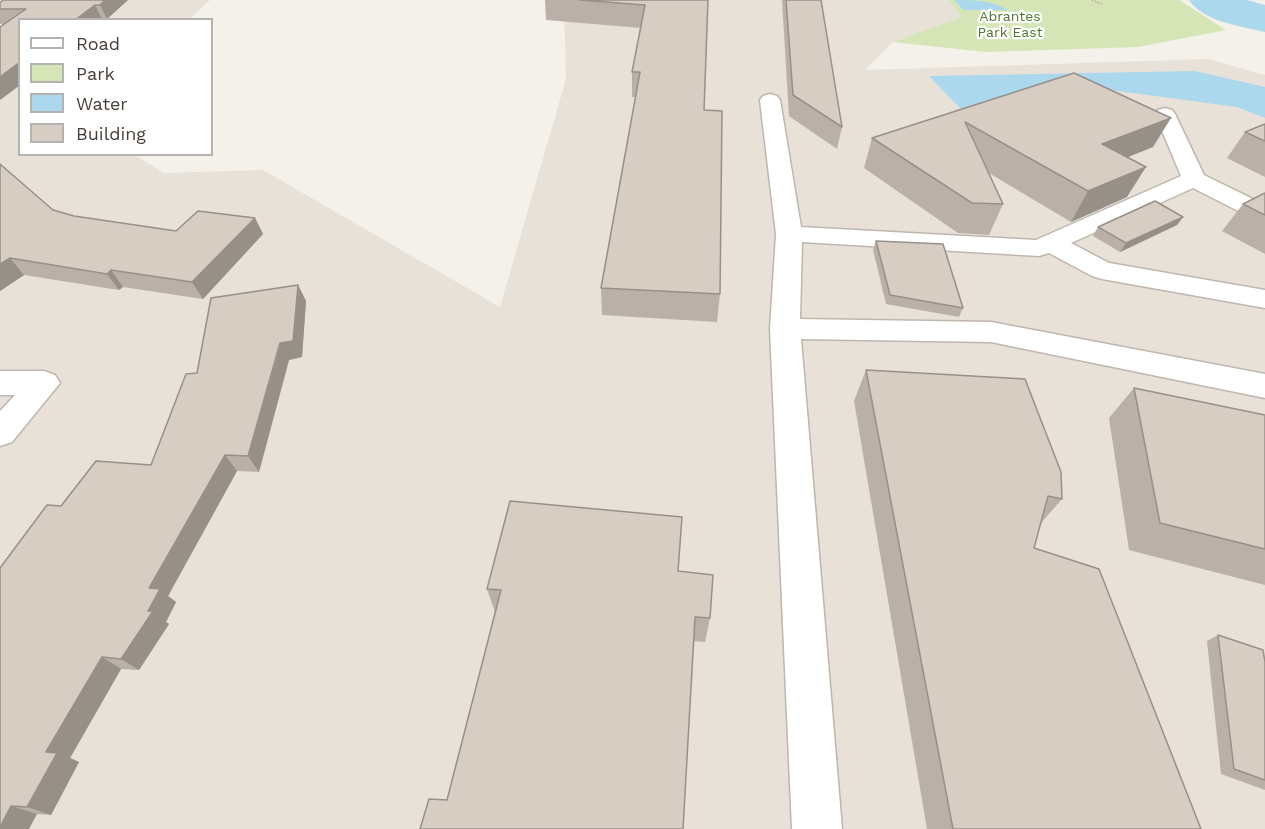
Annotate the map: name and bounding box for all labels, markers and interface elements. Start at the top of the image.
park label: Abrantes Park East [978,9,1042,42]
legend [18,18,213,156]
text: Road [76,33,120,54]
text: Park [76,63,115,84]
text: Water [76,93,128,114]
text: Building [76,123,146,144]

